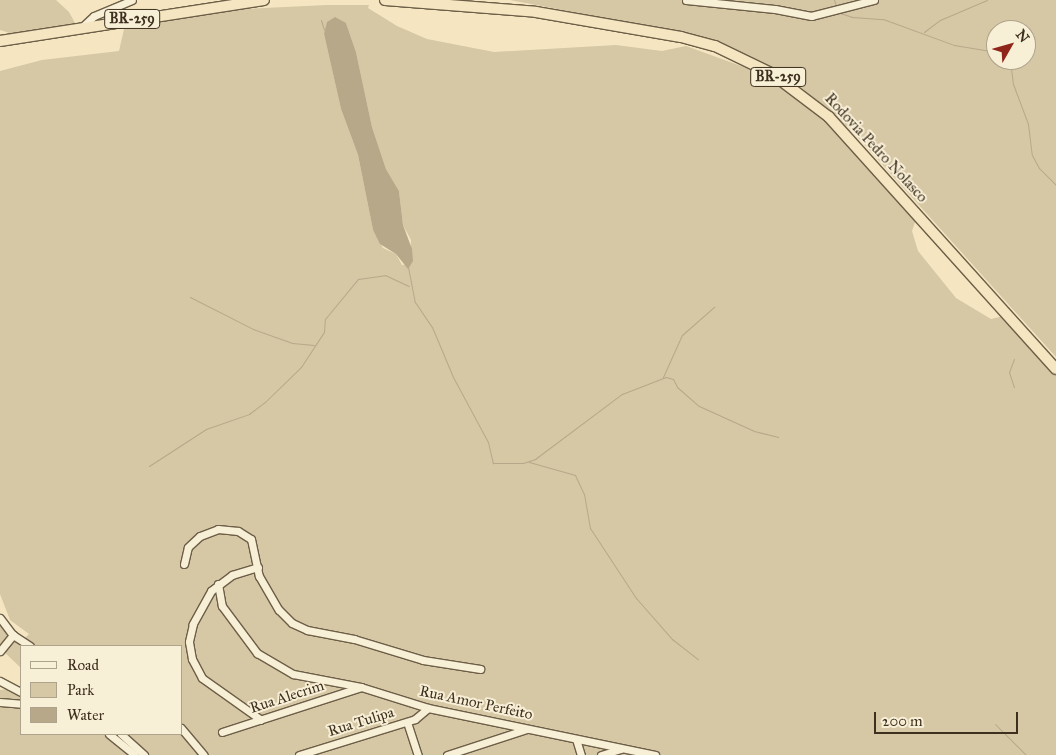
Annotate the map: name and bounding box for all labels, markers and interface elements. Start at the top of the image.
road number: BR-259 [103,8,161,30]
north arrow [986,20,1036,70]
text: N [1012,26,1033,46]
road number: BR-259 [749,66,807,88]
street label: Rodovia Pedro Nolasco [821,90,931,206]
legend [20,645,182,735]
text: Road [67,656,99,674]
street label: Rua Alecrim [248,677,326,717]
text: Park [67,681,94,699]
street label: Rua Amor Perfeito [418,682,534,724]
scale bar [876,702,1020,734]
street label: Rua Tulipa [326,703,396,741]
text: Water [67,706,104,724]
text: 200 m [882,712,923,730]

